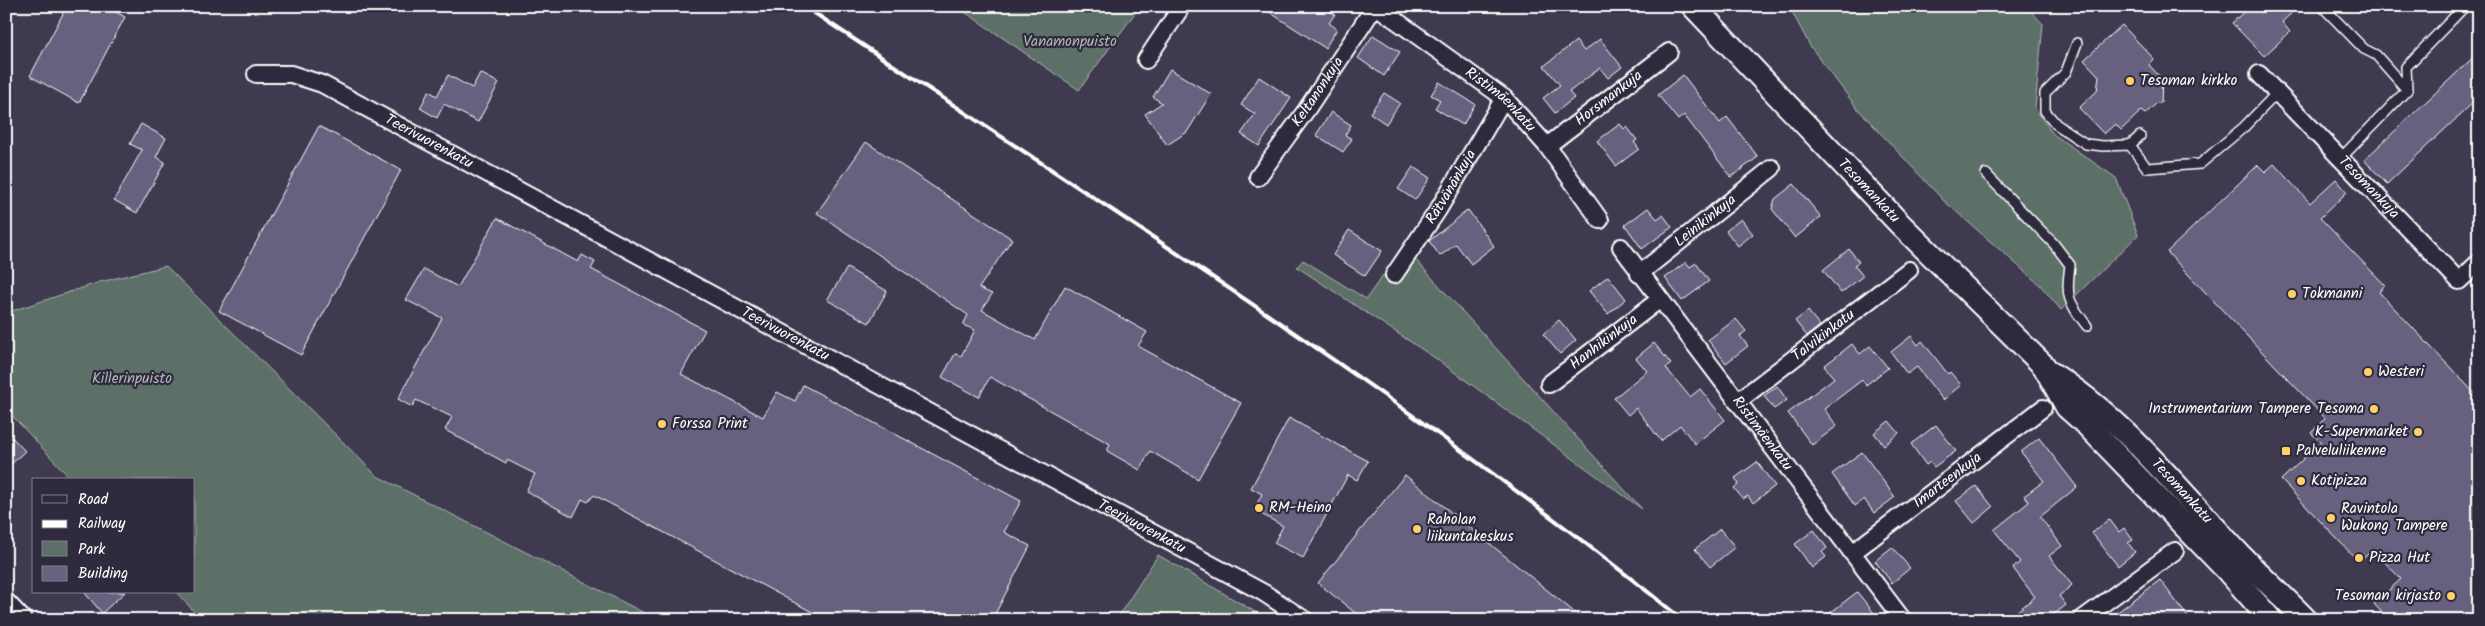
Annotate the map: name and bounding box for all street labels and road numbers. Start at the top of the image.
street label: Keltanonkuja [1286,52,1350,132]
street label: Ristimäenkatu [1460,61,1542,138]
street label: Horsmankuja [1570,64,1648,132]
street label: Teerivuorenkatu [380,108,477,175]
street label: Rätvänänkuja [1420,145,1483,229]
street label: Tesomankuja [2332,150,2405,225]
street label: Tesomankatu [1832,153,1906,229]
street label: Leinikinkuja [1669,189,1742,253]
street label: Teerivuorenkatu [737,301,834,368]
street label: Talvikinkatu [1787,303,1860,368]
street label: Hanhikinkuja [1565,308,1643,376]
street label: Ristimäenkatu [1726,391,1799,476]
street label: Imarteenkuja [1908,446,1987,515]
street label: Tesomankatu [2145,453,2218,530]
street label: Teerivuorenkatu [1093,493,1190,560]

